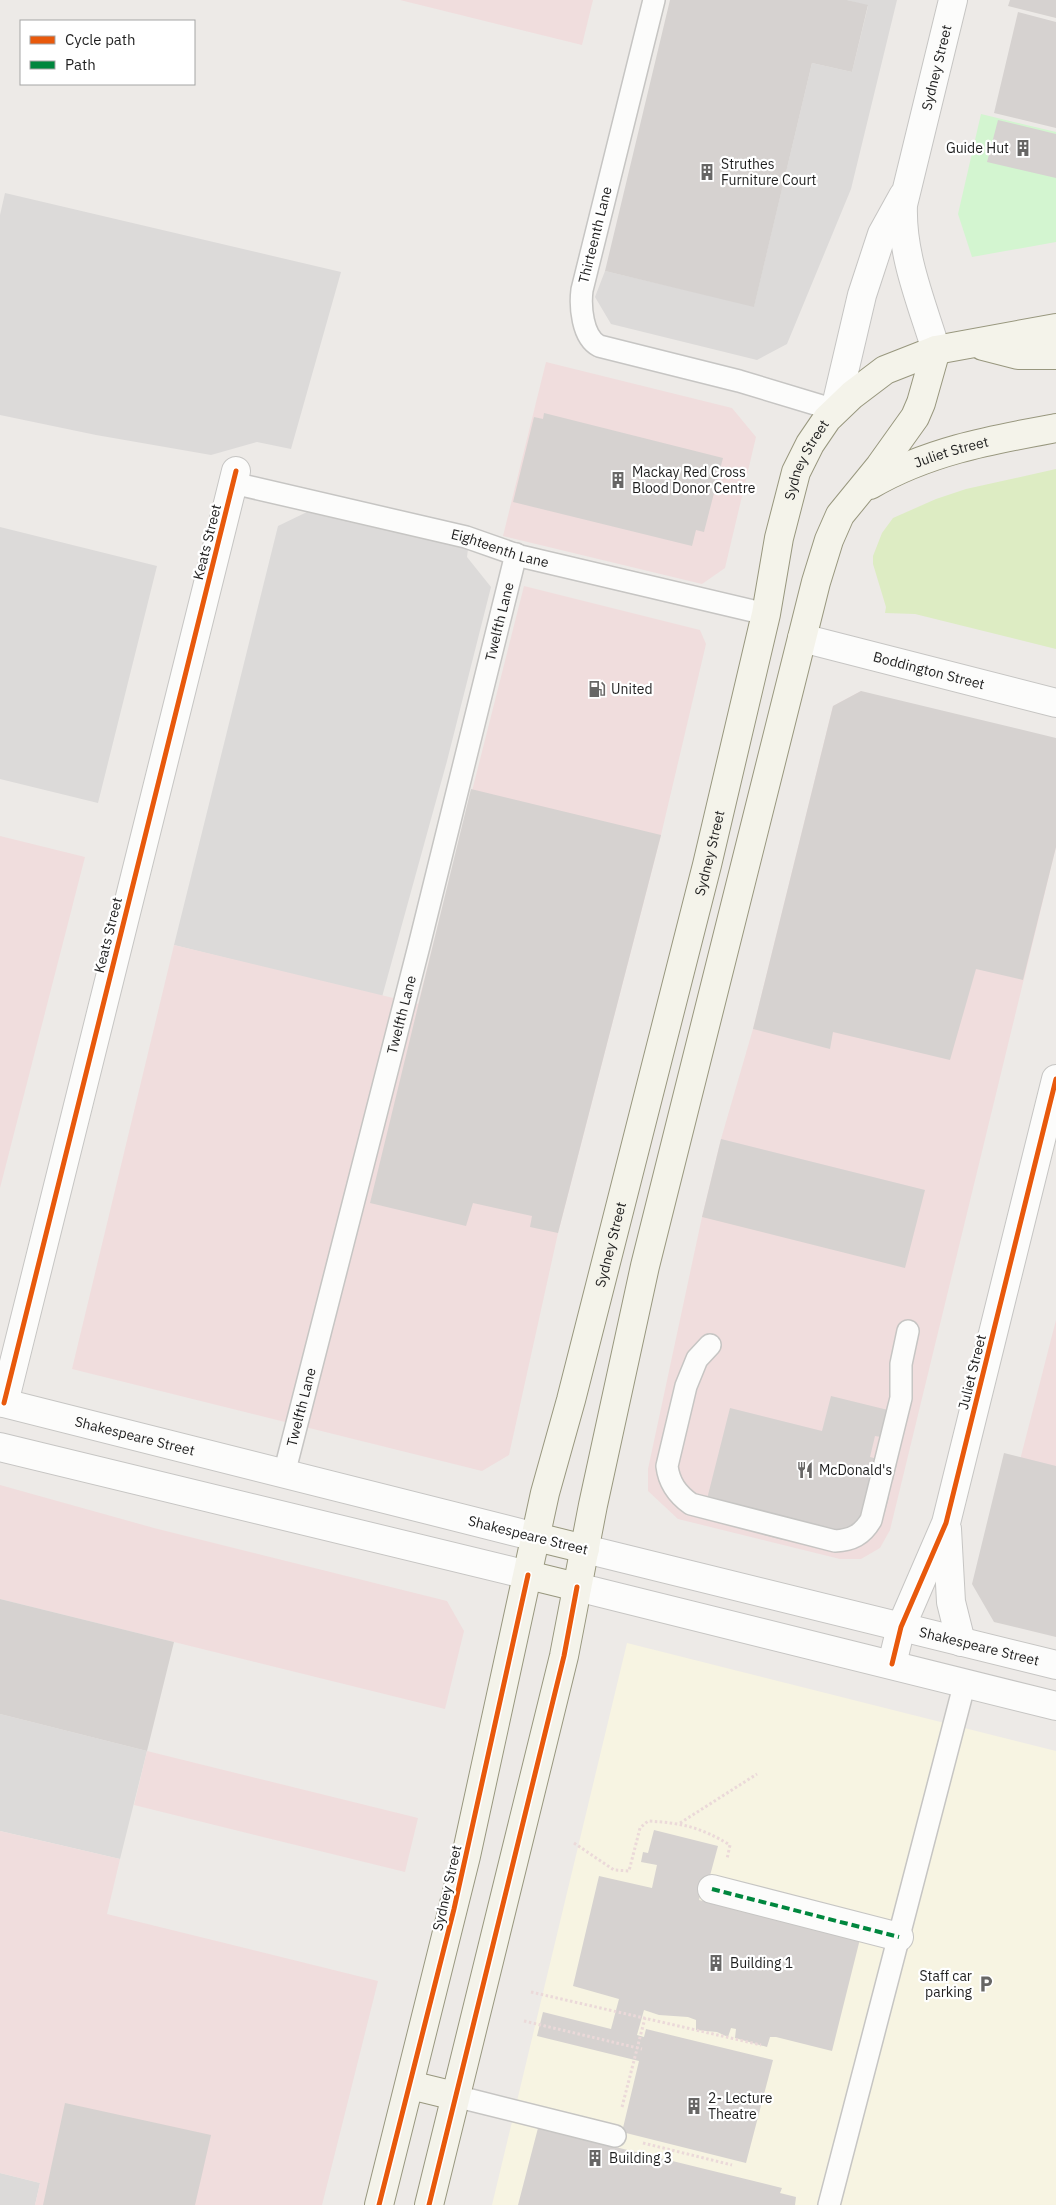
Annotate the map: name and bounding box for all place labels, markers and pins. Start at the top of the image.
building icon: Guide Hut [1013,138,1033,158]
place label: Guide Hut [946,139,1009,157]
place label: Struthes Furniture Court [721,155,817,189]
building icon: Struthes Furniture Court [697,162,717,182]
place label: Mackay Red Cross Blood Donor Centre [632,463,756,497]
building icon: Mackay Red Cross Blood Donor Centre [608,470,628,490]
fuel station icon: United [587,679,607,699]
place label: United [611,680,653,698]
restaurant icon: McDonald's [795,1460,815,1480]
place label: McDonald's [819,1461,892,1479]
building icon: Building 1 [706,1953,726,1973]
place label: Building 1 [730,1954,793,1972]
place label: Staff car parking [919,1967,973,2001]
parking icon: Staff car parking [976,1974,996,1994]
place label: 2- Lecture Theatre [708,2089,773,2123]
building icon: 2- Lecture Theatre [684,2096,704,2116]
building icon: Building 3 [585,2148,605,2168]
place label: Building 3 [609,2149,672,2167]

